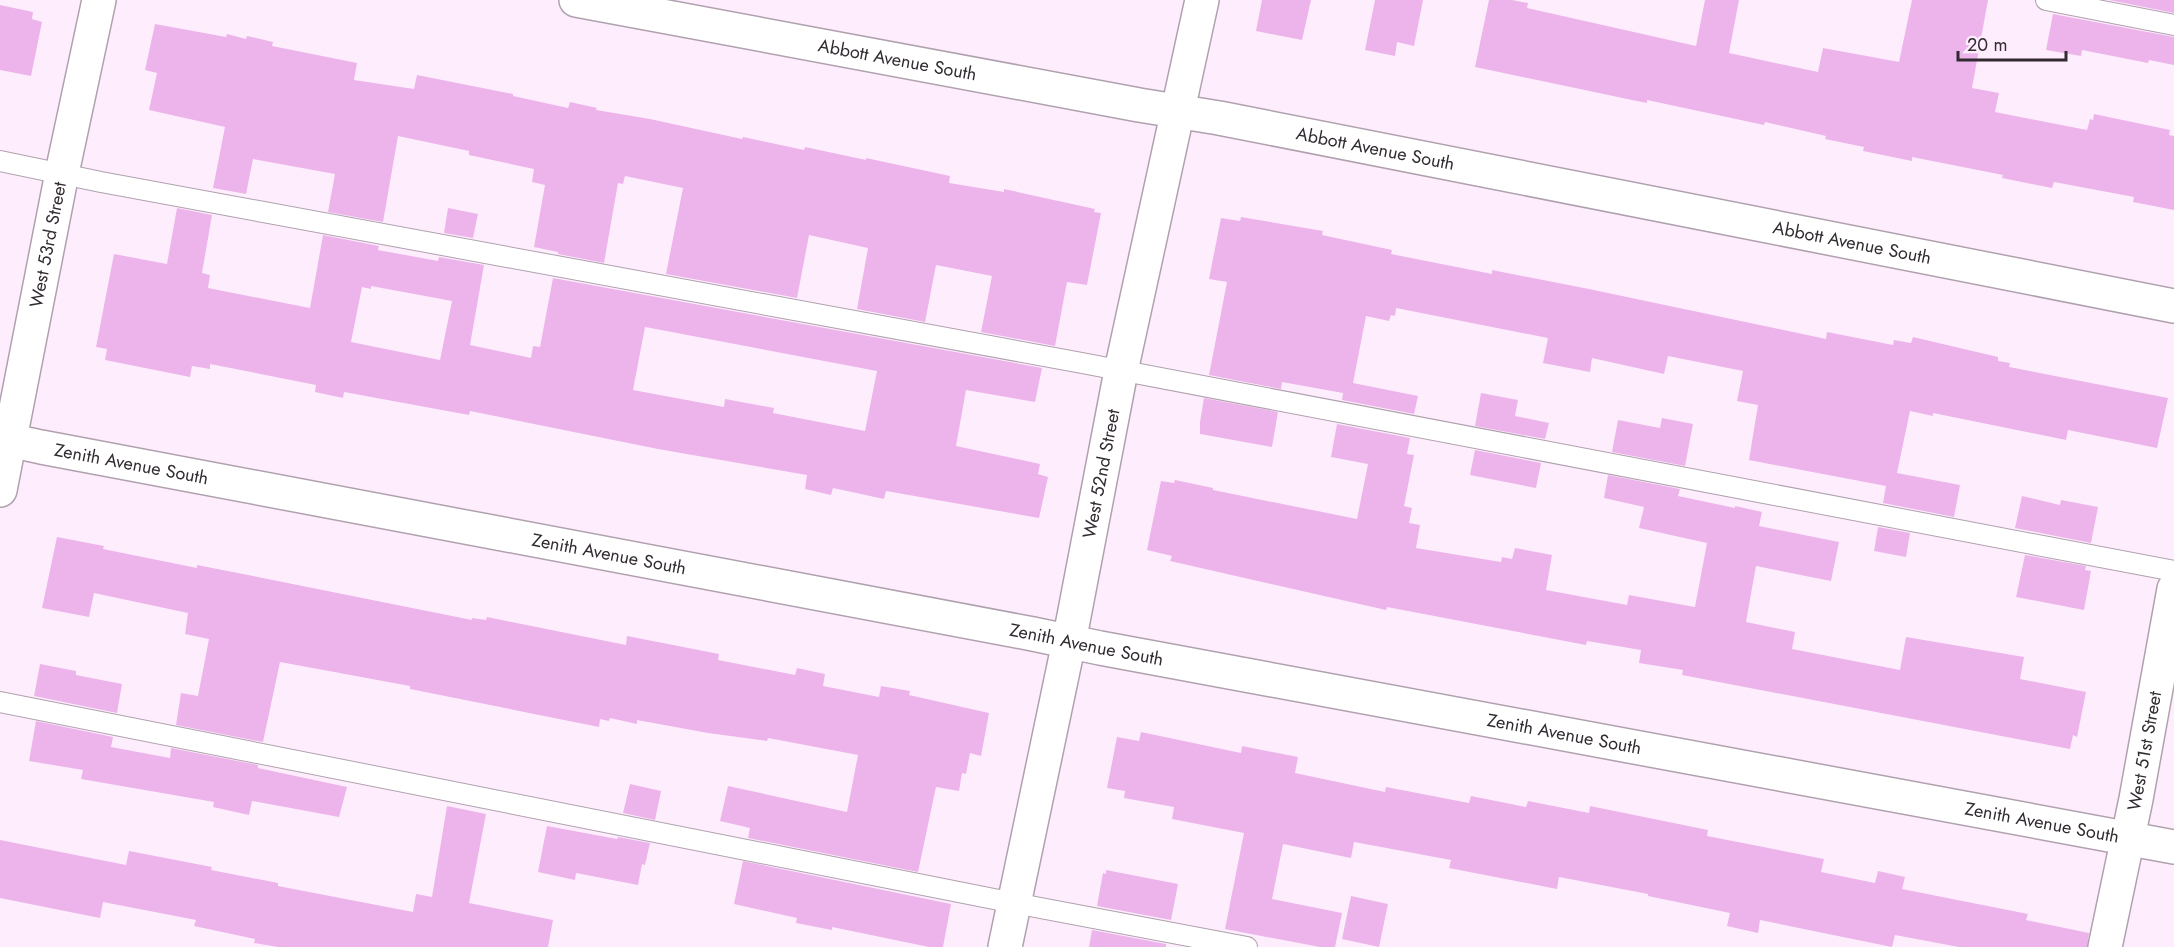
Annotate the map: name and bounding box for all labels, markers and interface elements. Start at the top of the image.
scale bar [1958,24,2066,62]
street label: Abbott Avenue South [816,32,979,87]
text: 20 m [1967,32,2007,58]
street label: Abbott Avenue South [1294,120,1457,177]
street label: West 53rd Street [23,179,73,310]
street label: Abbott Avenue South [1771,214,1933,271]
street label: West 52nd Street [1076,406,1127,541]
street label: Zenith Avenue South [52,437,211,491]
street label: Zenith Avenue South [530,527,688,581]
street label: Zenith Avenue South [1007,617,1166,672]
street label: West 51st Street [2121,689,2168,813]
street label: Zenith Avenue South [1485,707,1643,761]
street label: Zenith Avenue South [1963,796,2121,850]

